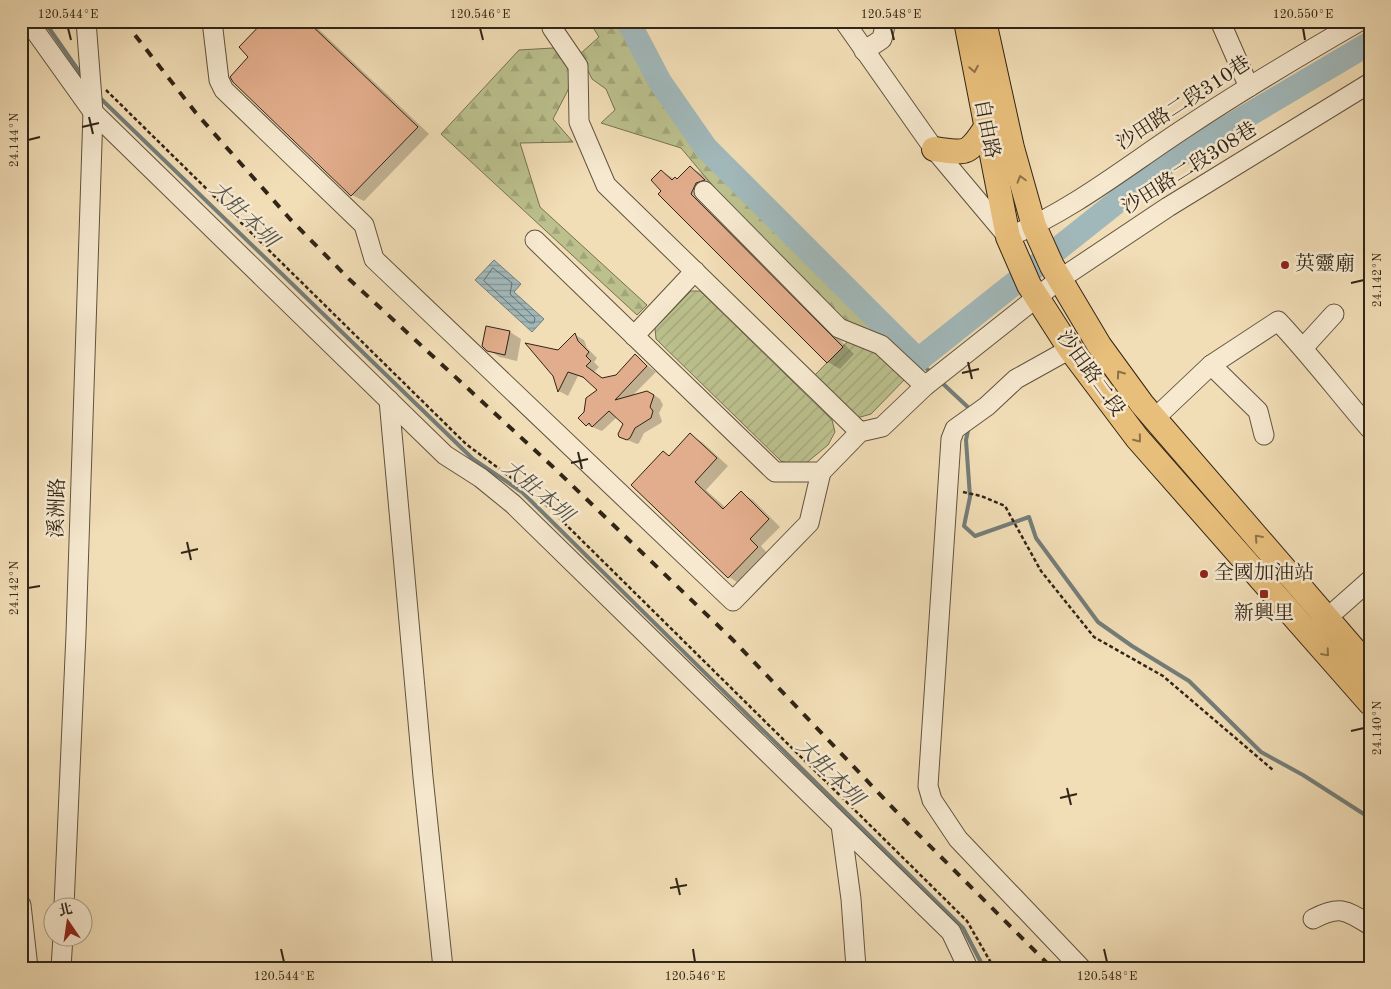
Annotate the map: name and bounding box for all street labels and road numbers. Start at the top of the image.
street label: 沙田路二段310巷 [1113,52,1254,155]
street label: 自由路 [970,97,1004,160]
street label: 沙田路二段308巷 [1118,118,1261,218]
street label: 沙田路二段 [1053,326,1129,420]
street label: 溪洲路 [45,478,69,538]

